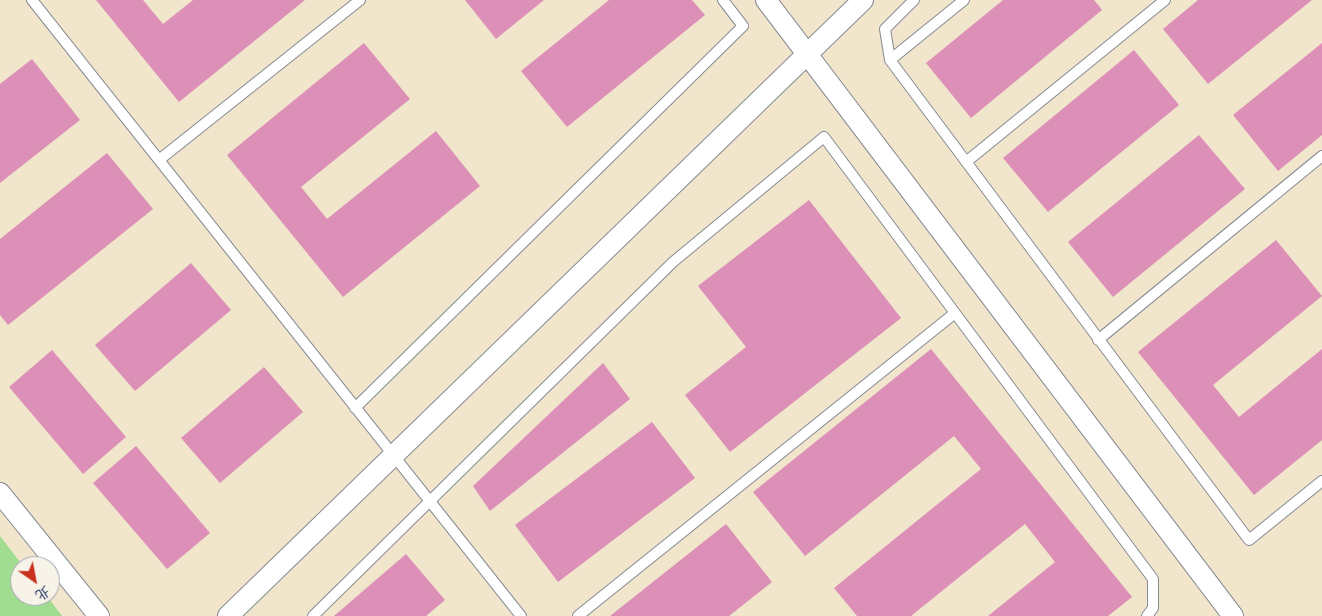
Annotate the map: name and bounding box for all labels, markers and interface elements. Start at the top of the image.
north arrow [10,556,60,606]
text: 北 [30,579,56,607]

